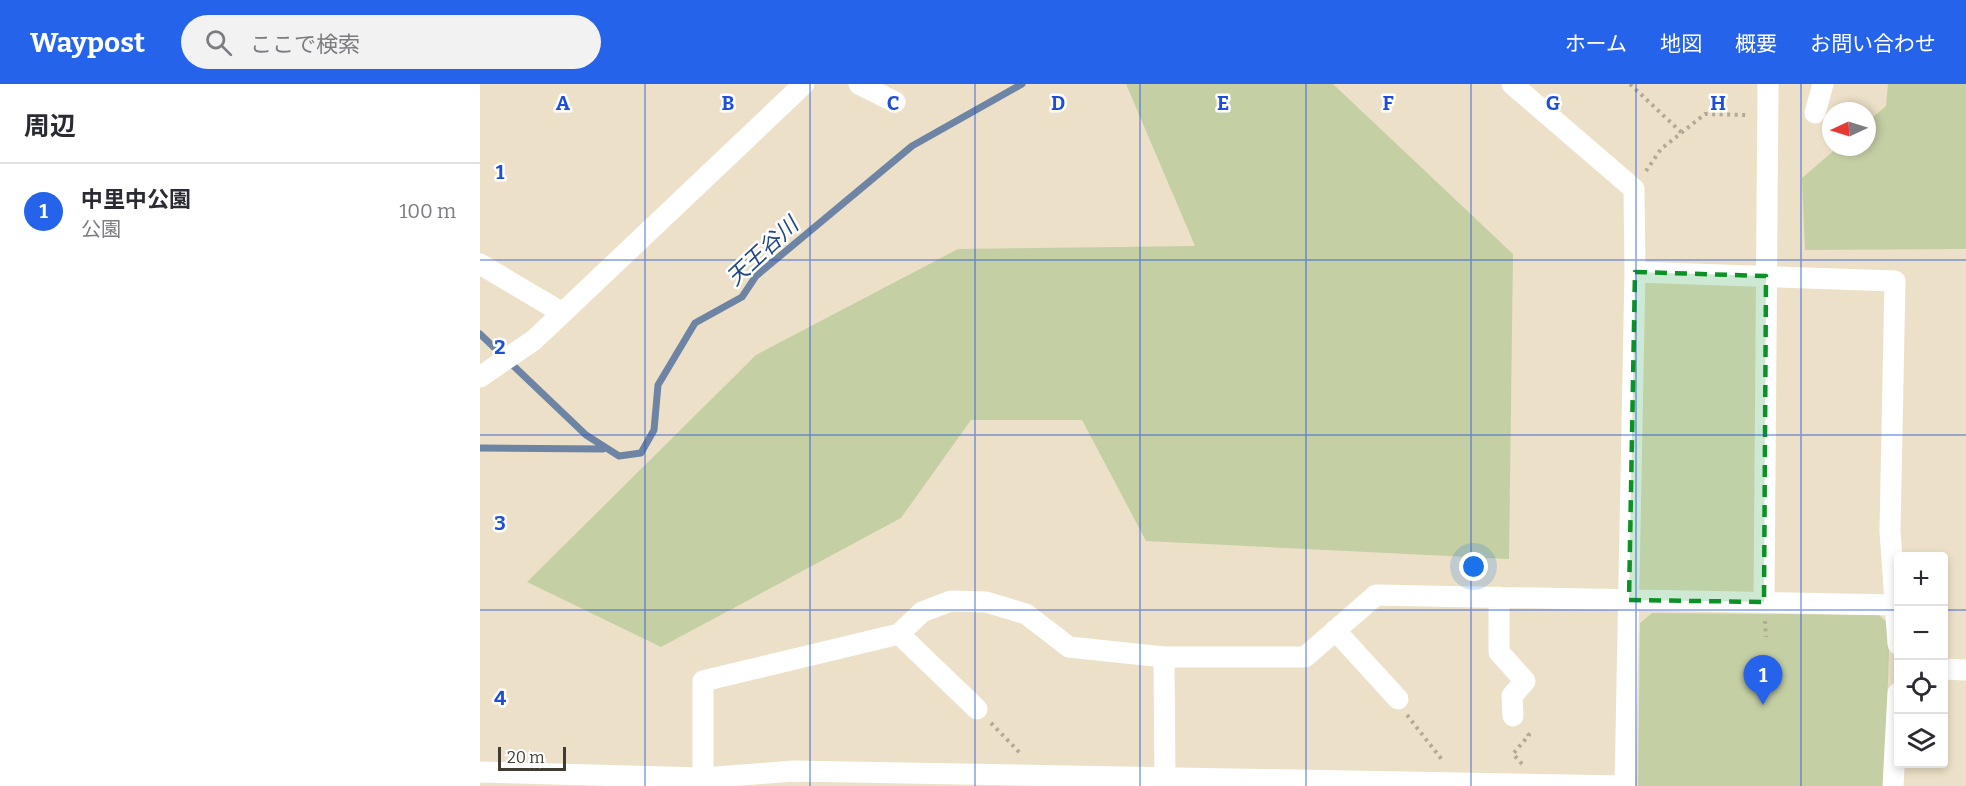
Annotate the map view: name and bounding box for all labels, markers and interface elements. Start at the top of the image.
search box [181,15,601,69]
text: Waypost [30,26,145,59]
icon: search [202,26,235,59]
text: ここで検索 [250,31,360,58]
text: ホーム [1565,31,1627,57]
text: 地図 [1660,31,1702,57]
text: 概要 [1735,31,1777,57]
text: お問い合わせ [1810,31,1936,57]
text: A [556,91,571,115]
text: B [722,91,735,115]
text: C [887,91,899,115]
text: D [1051,91,1065,115]
text: E [1217,91,1229,115]
text: F [1382,91,1394,115]
text: G [1546,91,1560,115]
text: H [1710,91,1726,115]
north arrow [1822,102,1876,156]
text: 周辺 [24,111,76,142]
text: 1 [496,160,505,184]
text: 中里中公園 [81,186,191,213]
text: 1 [39,199,48,223]
text: 100 m [399,199,456,223]
water label: 天王谷川 [721,210,805,291]
text: 公園 [81,217,121,241]
text: 2 [494,335,506,359]
text: 3 [494,511,506,535]
your location [1459,552,1488,581]
map controls [1894,552,1948,768]
button: + [1894,552,1948,606]
button: − [1894,606,1948,660]
pin: 1 [1744,656,1782,705]
button: locate [1894,660,1948,714]
text: 4 [494,686,506,710]
button: layers [1894,714,1948,768]
scale bar [498,744,566,772]
text: 20 m [507,748,544,767]

